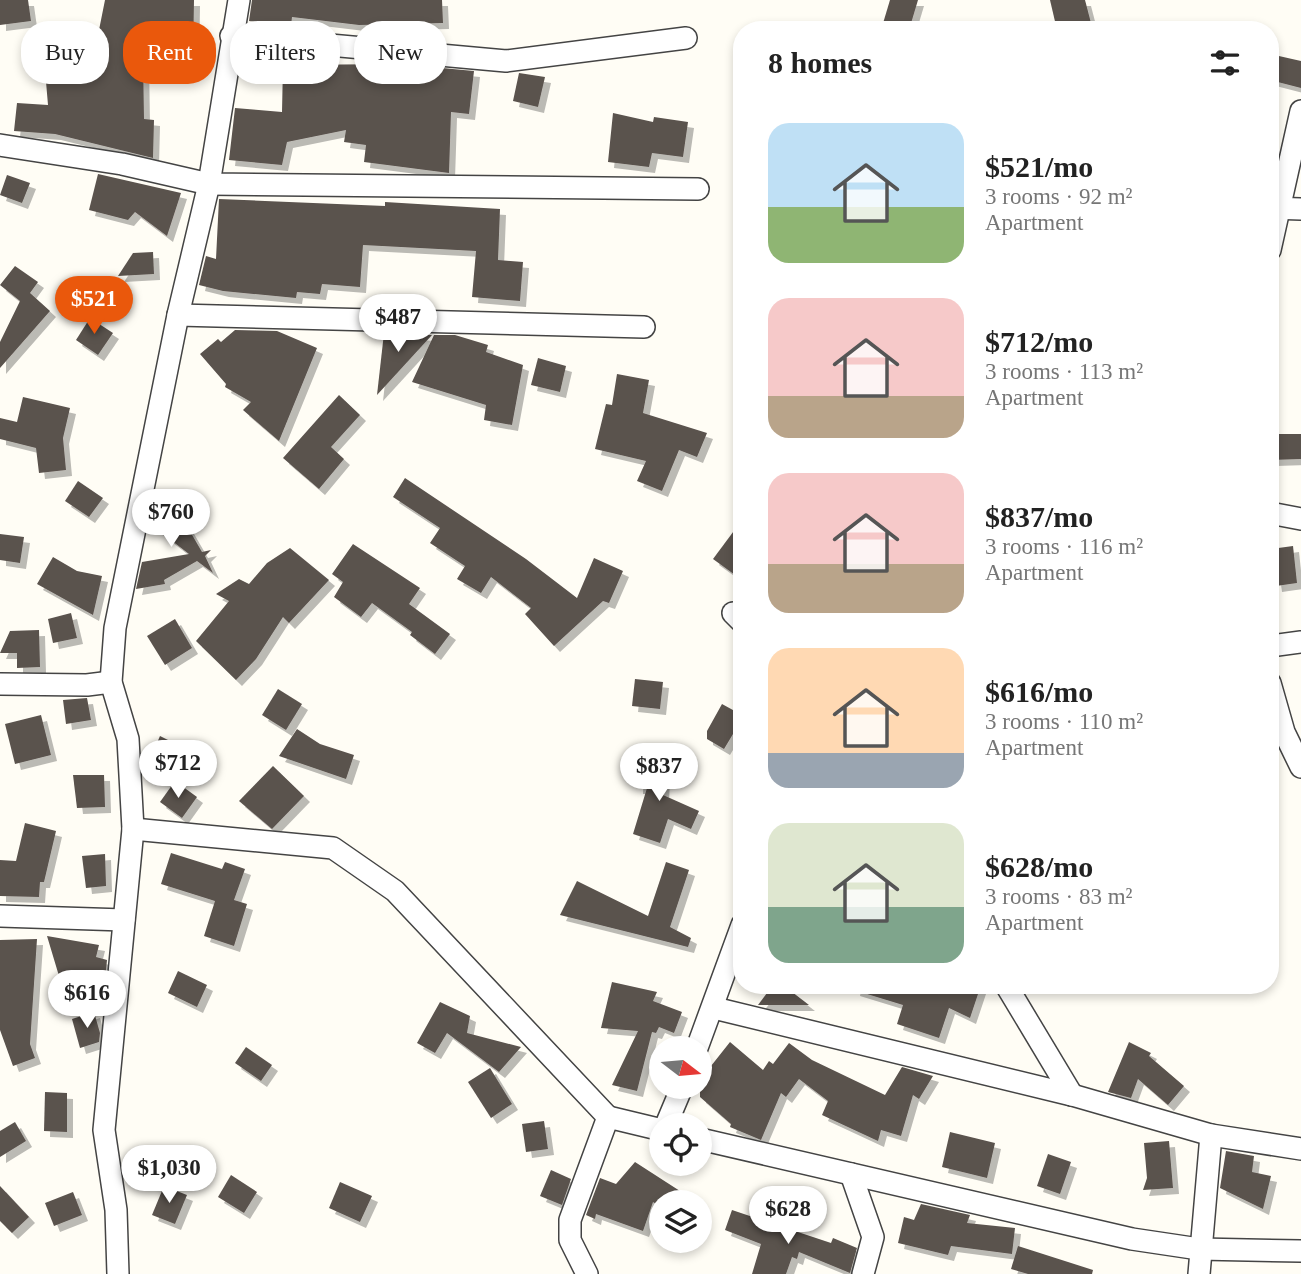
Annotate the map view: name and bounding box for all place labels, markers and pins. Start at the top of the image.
pin: $521 [53,276,135,336]
pin: $487 [357,294,439,354]
pin: $760 [130,490,212,549]
pin: $712 [137,740,219,800]
pin: $837 [618,744,700,803]
pin: $616 [46,970,128,1030]
pin: $1,030 [112,1146,226,1205]
pin: $628 [747,1186,829,1246]

